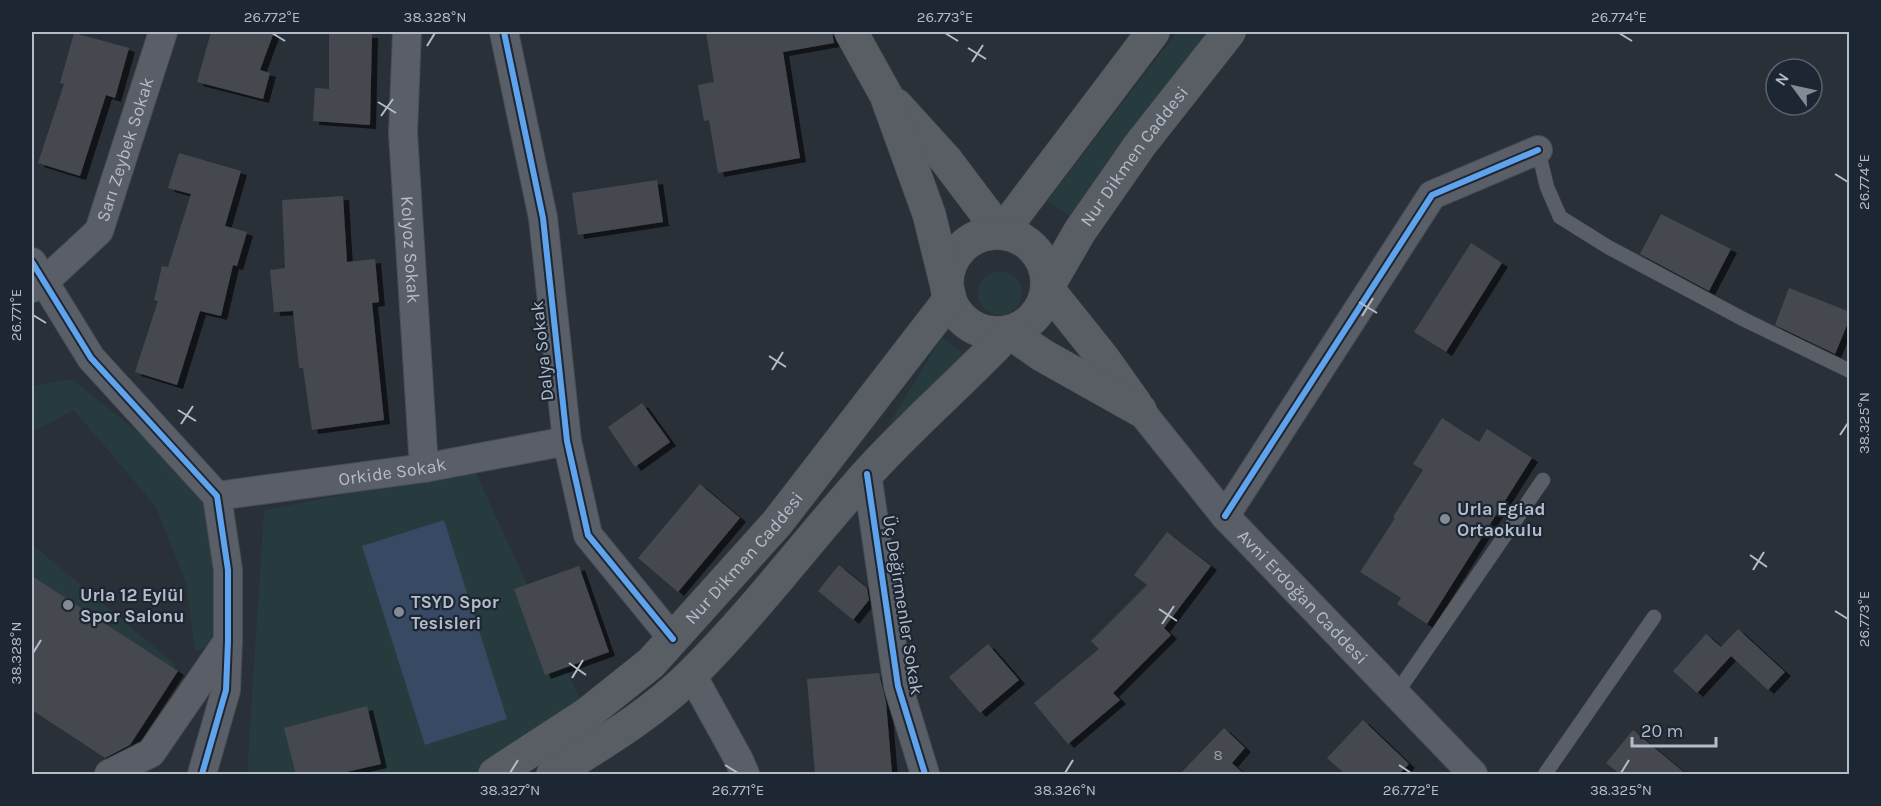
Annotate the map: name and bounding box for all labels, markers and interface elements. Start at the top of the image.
text: 26.772°E [244,8,300,26]
text: 38.328°N [404,8,466,26]
text: 26.773°E [917,8,973,26]
text: 26.774°E [1591,8,1647,26]
north arrow [1764,57,1824,117]
text: N [1771,69,1793,89]
street label: Sarı Zeybek Sokak [92,74,159,225]
street label: Nur Dikmen Caddesi [1075,82,1193,231]
text: 26.774°E [1855,154,1873,210]
street label: Kolyoz Sokak [396,195,425,304]
text: 26.771°E [7,289,25,341]
street label: Dalya Sokak [526,300,558,402]
text: 38.325°N [1855,392,1873,454]
street label: Orkide Sokak [337,453,448,490]
street label: Nur Dikmen Caddesi [680,487,808,629]
place label: Urla Egiad Ortaokulu [1457,498,1546,541]
marker: Urla Egiad Ortaokulu [1438,512,1452,526]
street label: Üç Değirmenler Sokak [878,514,928,696]
street label: Avni Erdoğan Caddesi [1233,525,1372,669]
place label: Urla 12 Eylül Spor Salonu [80,584,184,627]
place label: TSYD Spor Tesisleri [411,591,499,634]
text: 26.773°E [1855,591,1873,647]
marker: Urla 12 Eylül Spor Salonu [61,598,75,612]
marker: TSYD Spor Tesisleri [392,605,406,619]
text: 38.328°N [7,622,25,684]
scale bar [1632,710,1716,748]
text: 20 m [1641,720,1683,742]
house number: 8 [1213,746,1223,764]
text: 38.327°N [480,781,540,799]
text: 26.771°E [712,781,764,799]
text: 38.326°N [1034,781,1096,799]
text: 26.772°E [1383,781,1439,799]
text: 38.325°N [1590,781,1652,799]

